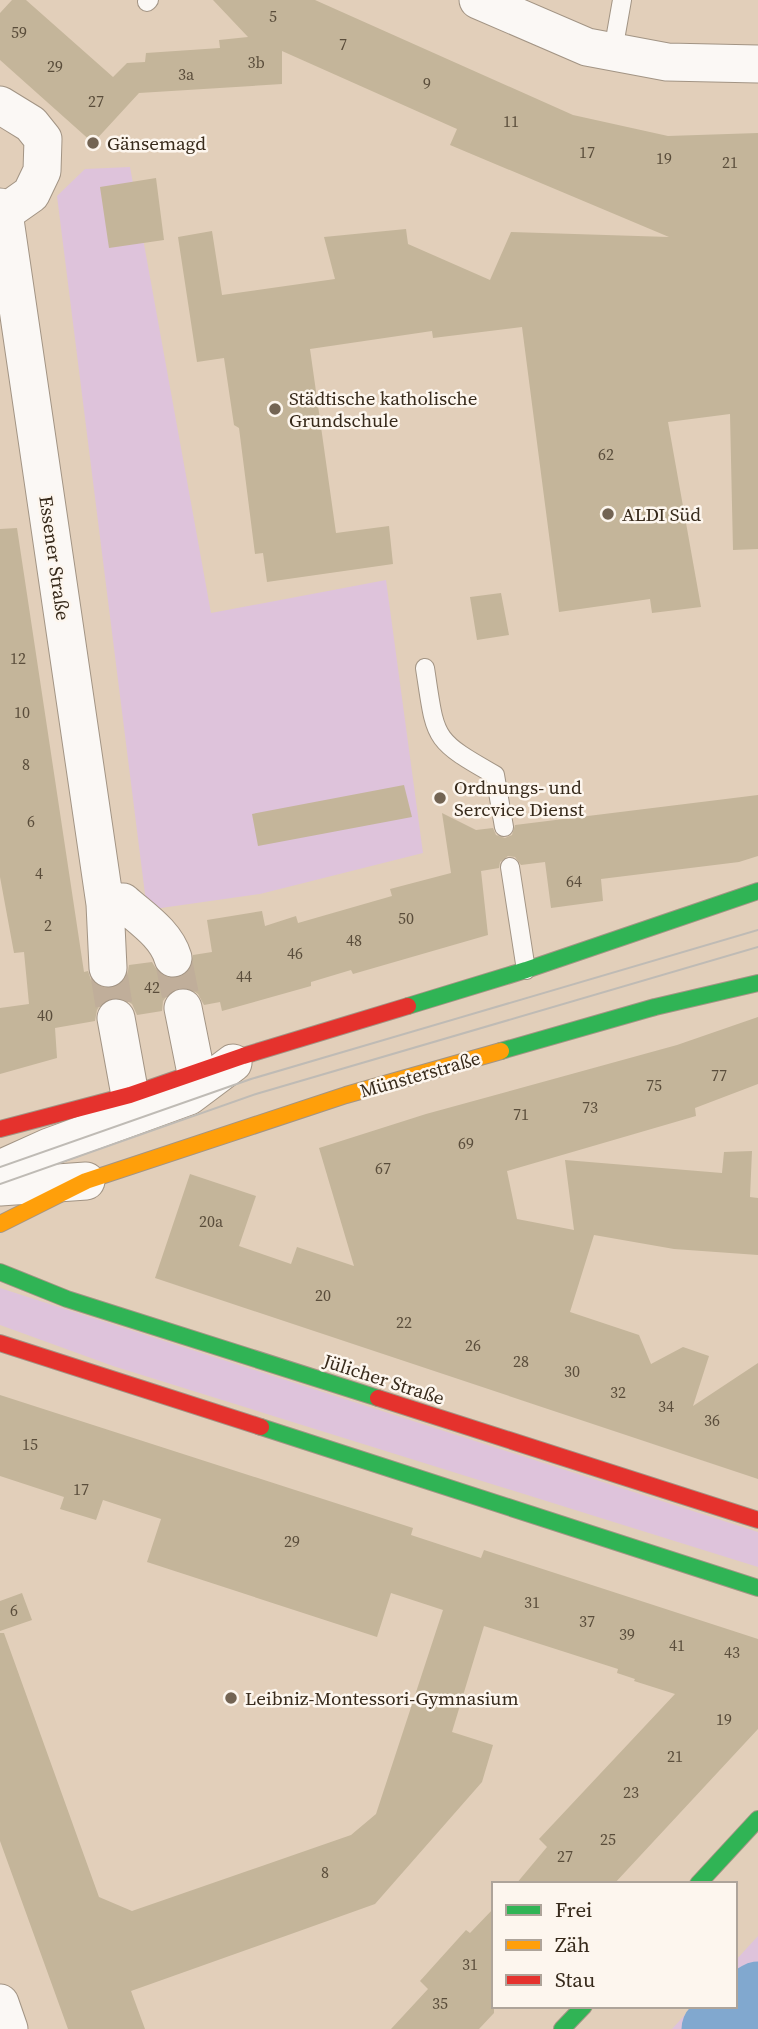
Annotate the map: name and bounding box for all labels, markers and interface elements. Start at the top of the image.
house number: 5 [269,5,277,27]
house number: 59 [11,21,27,43]
house number: 7 [339,33,347,55]
house number: 3b [247,51,265,73]
house number: 29 [47,55,63,77]
house number: 3a [178,63,195,85]
house number: 9 [423,72,431,94]
house number: 27 [88,90,104,112]
house number: 11 [503,110,519,132]
place label: Gänsemagd [107,130,206,156]
marker: Gänsemagd [85,135,101,151]
house number: 17 [579,141,595,163]
house number: 19 [656,147,672,169]
house number: 21 [722,151,738,173]
place label: Städtische katholische Grundschule [289,385,477,433]
marker: Städtische katholische Grundschule [267,401,283,417]
house number: 62 [598,443,614,465]
street label: Essener Straße [33,494,77,622]
place label: ALDI Süd [622,501,701,527]
marker: ALDI Süd [600,506,616,522]
house number: 12 [10,647,26,669]
house number: 10 [14,701,30,723]
house number: 8 [22,753,30,775]
place label: Ordnungs- und Sercvice Dienst [454,774,585,822]
marker: Ordnungs- und Sercvice Dienst [432,790,448,806]
house number: 6 [27,810,35,832]
house number: 4 [35,862,43,884]
house number: 64 [566,870,582,892]
house number: 50 [398,907,414,929]
house number: 2 [44,914,52,936]
house number: 48 [346,929,362,951]
house number: 46 [287,942,303,964]
house number: 44 [236,965,252,987]
house number: 42 [144,976,160,998]
house number: 40 [37,1004,53,1026]
street label: Münsterstraße [357,1044,483,1104]
house number: 77 [711,1064,727,1086]
house number: 75 [646,1074,662,1096]
house number: 73 [582,1096,598,1118]
house number: 71 [513,1103,529,1125]
house number: 69 [458,1132,474,1154]
house number: 67 [375,1157,391,1179]
house number: 20a [199,1210,224,1232]
house number: 20 [315,1284,331,1306]
house number: 22 [396,1311,412,1333]
house number: 26 [465,1334,481,1356]
street label: Jülicher Straße [319,1347,448,1411]
house number: 28 [513,1350,529,1372]
house number: 30 [564,1360,580,1382]
house number: 32 [610,1381,626,1403]
house number: 34 [658,1395,674,1417]
house number: 36 [704,1409,720,1431]
house number: 15 [22,1433,38,1455]
house number: 17 [73,1478,89,1500]
house number: 29 [284,1530,300,1552]
house number: 31 [524,1591,540,1613]
house number: 6 [10,1599,18,1621]
house number: 37 [579,1610,595,1632]
house number: 39 [619,1623,635,1645]
house number: 41 [669,1634,685,1656]
house number: 43 [724,1641,740,1663]
place label: Leibniz-Montessori-Gymnasium [245,1685,519,1711]
marker: Leibniz-Montessori-Gymnasium [223,1690,239,1706]
house number: 19 [716,1708,732,1730]
house number: 21 [667,1745,683,1767]
house number: 23 [623,1781,639,1803]
house number: 25 [600,1828,616,1850]
house number: 27 [557,1845,573,1867]
house number: 8 [321,1861,329,1883]
legend [492,1882,737,2008]
text: Frei [555,1895,592,1924]
text: Zäh [555,1930,590,1959]
house number: 31 [462,1953,478,1975]
text: Stau [555,1965,595,1994]
house number: 35 [432,1992,448,2014]

